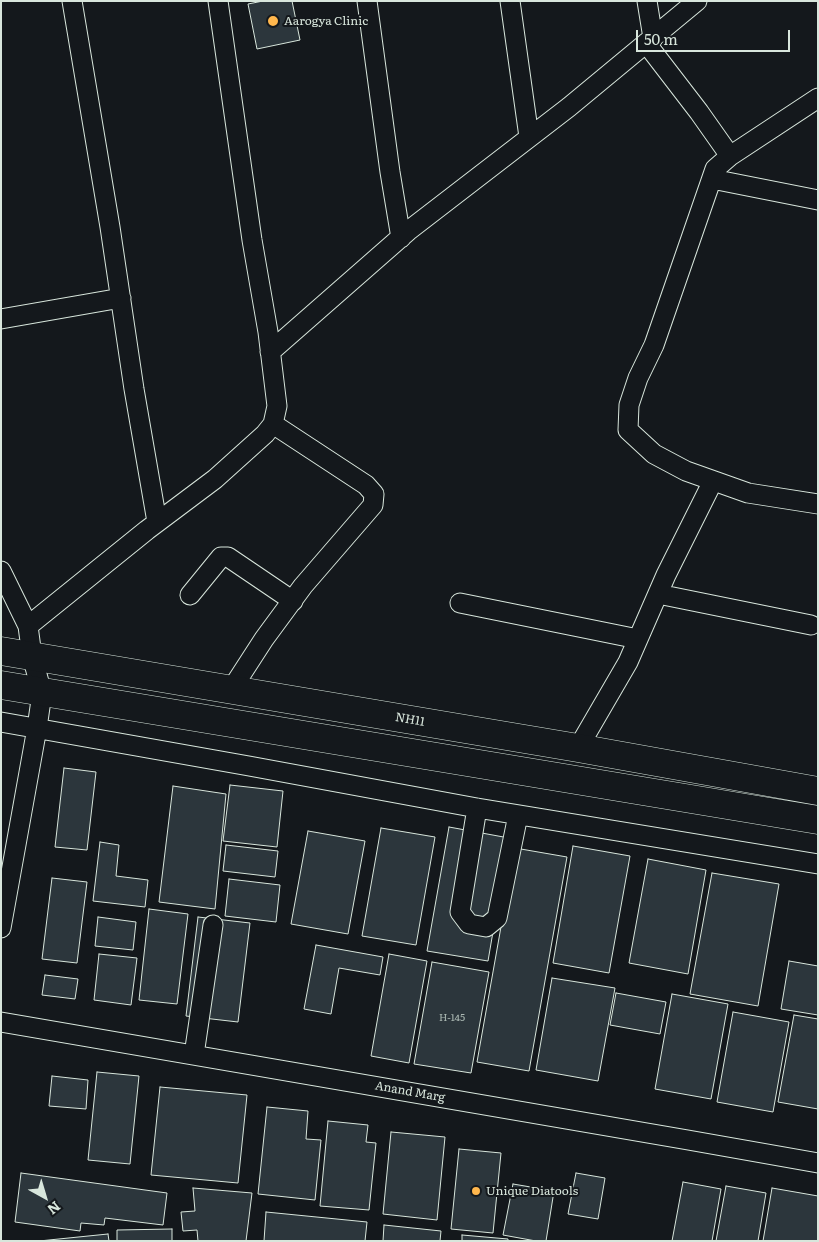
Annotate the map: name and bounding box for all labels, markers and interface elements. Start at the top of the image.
marker: Aarogya Clinic [266,14,280,28]
place label: Aarogya Clinic [284,14,368,28]
scale bar [639,20,793,52]
text: 50 m [644,27,678,50]
street label: NH11 [394,710,426,730]
house number: H-145 [439,1012,465,1024]
street label: Anand Marg [374,1079,446,1105]
north arrow [20,1172,70,1222]
place label: Unique Diatools [486,1184,578,1198]
marker: Unique Diatools [470,1185,482,1197]
text: N [44,1197,65,1220]

